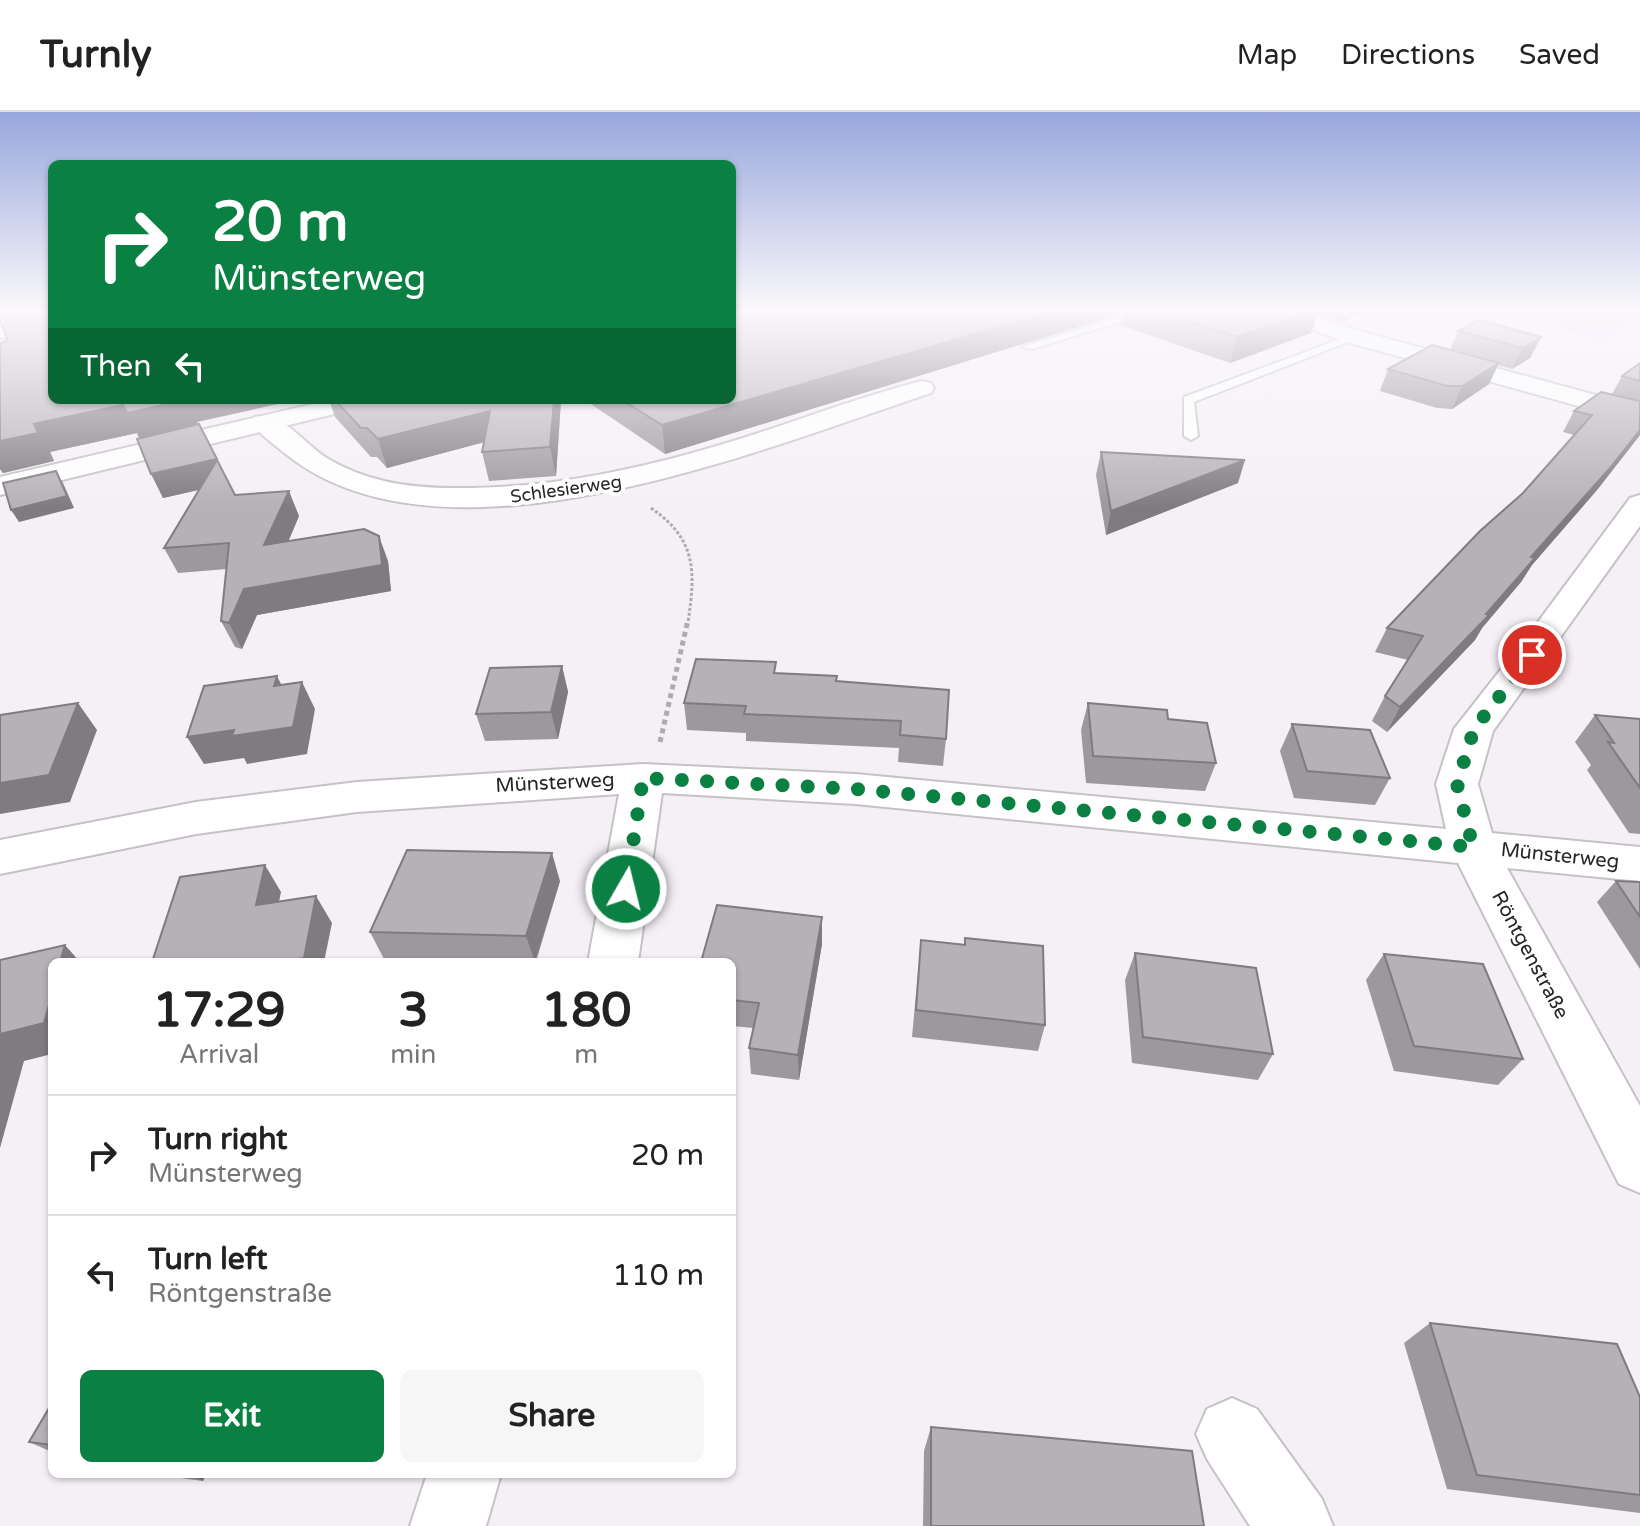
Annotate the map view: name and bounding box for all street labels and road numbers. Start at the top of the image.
street label: Schlesierweg [509,470,623,508]
street label: Münsterweg [495,768,615,798]
street label: Münsterweg [1500,838,1620,874]
street label: Röntgenstraße [1486,887,1574,1023]

